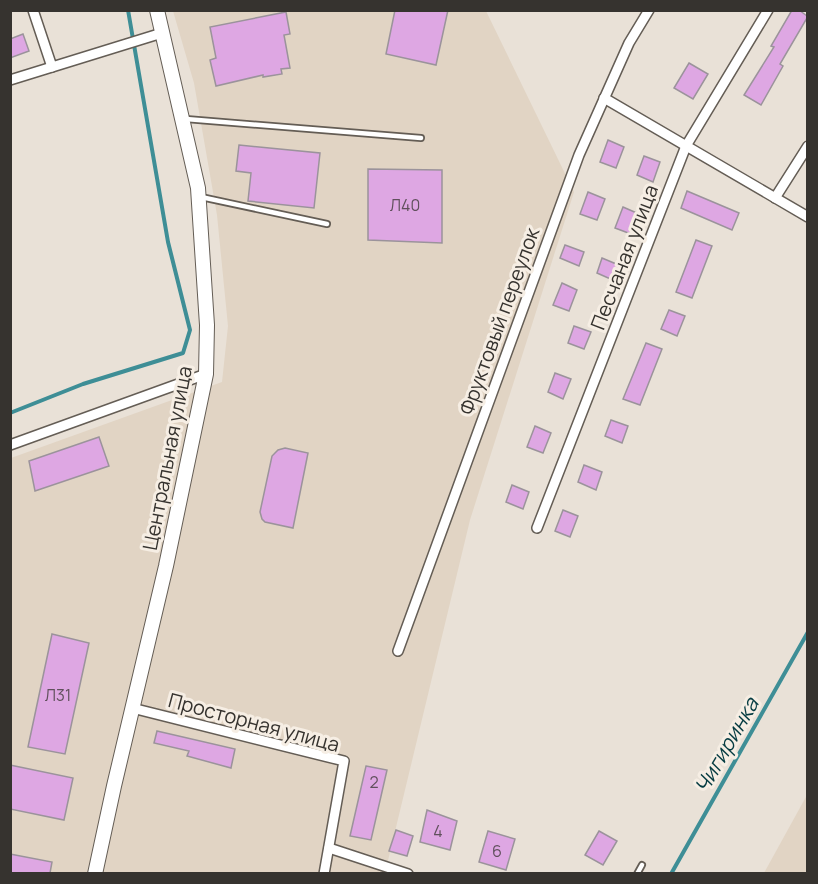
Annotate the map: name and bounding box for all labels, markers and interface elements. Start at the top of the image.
street label: Песчаная улица [584,181,664,333]
house number: Л40 [390,194,420,216]
street label: Фруктовый переулок [453,223,546,418]
street label: Центральная улица [136,363,198,553]
house number: Л31 [45,684,71,706]
street label: Просторная улица [165,686,343,758]
water label: Чигиринка [687,691,765,798]
house number: 2 [369,771,379,793]
house number: 4 [433,820,443,842]
house number: 6 [492,840,502,862]

